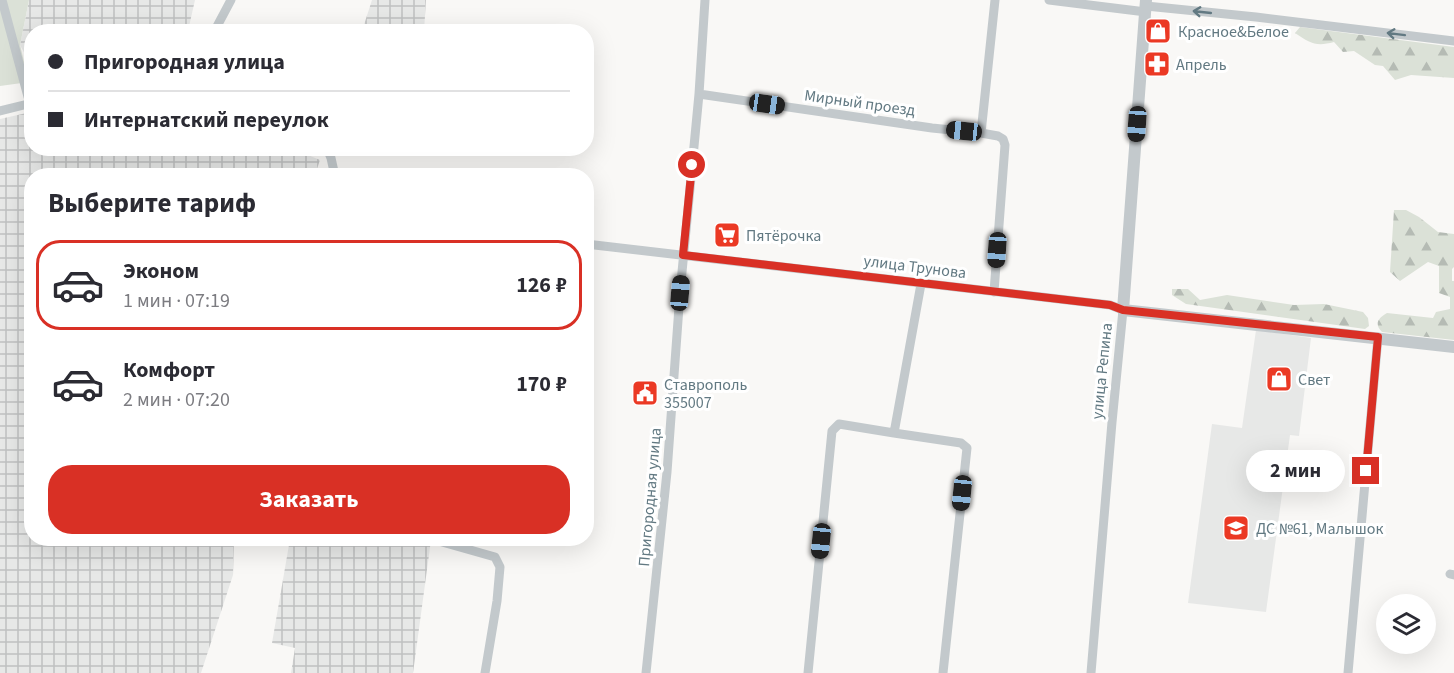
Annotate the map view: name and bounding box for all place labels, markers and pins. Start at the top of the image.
shop icon: Красное&Белое [1143,16,1173,46]
place label: Красное&Белое [1178,21,1289,43]
pharmacy icon: Апрель [1142,49,1172,79]
place label: Апрель [1176,54,1227,76]
supermarket icon: Пятёрочка [712,220,742,250]
place label: Пятёрочка [746,225,821,247]
shop icon: Свет [1264,364,1294,394]
place label: Свет [1298,369,1330,391]
place label: Ставрополь 355007 [664,374,747,414]
public building icon: Ставрополь 355007 [630,378,660,408]
school or university icon: ДС №61, Малышок [1221,513,1251,543]
place label: ДС №61, Малышок [1256,518,1383,540]

